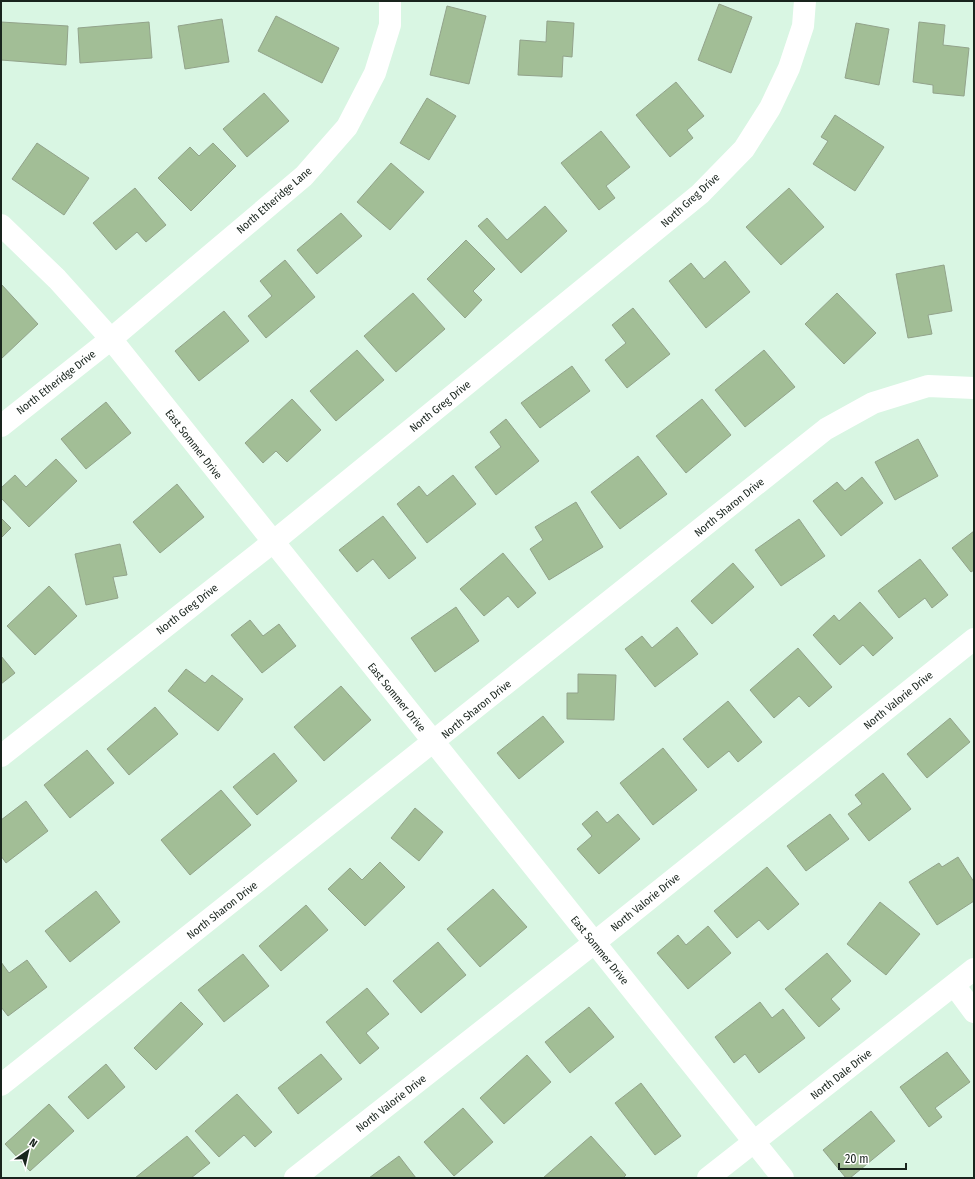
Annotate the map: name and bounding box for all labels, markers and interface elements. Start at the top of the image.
street label: North Etheridge Lane [234,164,314,236]
street label: North Greg Drive [658,171,722,230]
street label: North Etheridge Drive [14,347,98,417]
street label: North Greg Drive [407,378,473,435]
street label: East Sommer Drive [162,407,225,482]
street label: North Sharon Drive [692,475,767,539]
street label: North Greg Drive [154,581,221,637]
street label: East Sommer Drive [365,660,428,734]
street label: North Valorie Drive [861,669,936,732]
street label: North Sharon Drive [439,677,514,741]
street label: North Valorie Drive [608,871,683,934]
street label: North Sharon Drive [184,879,260,942]
street label: East Sommer Drive [568,913,631,987]
street label: North Dale Drive [808,1046,874,1102]
street label: North Valorie Drive [354,1072,429,1135]
north arrow [8,1131,48,1171]
text: N [27,1136,40,1150]
scale bar [839,1145,906,1171]
text: 20 m [845,1152,869,1166]

